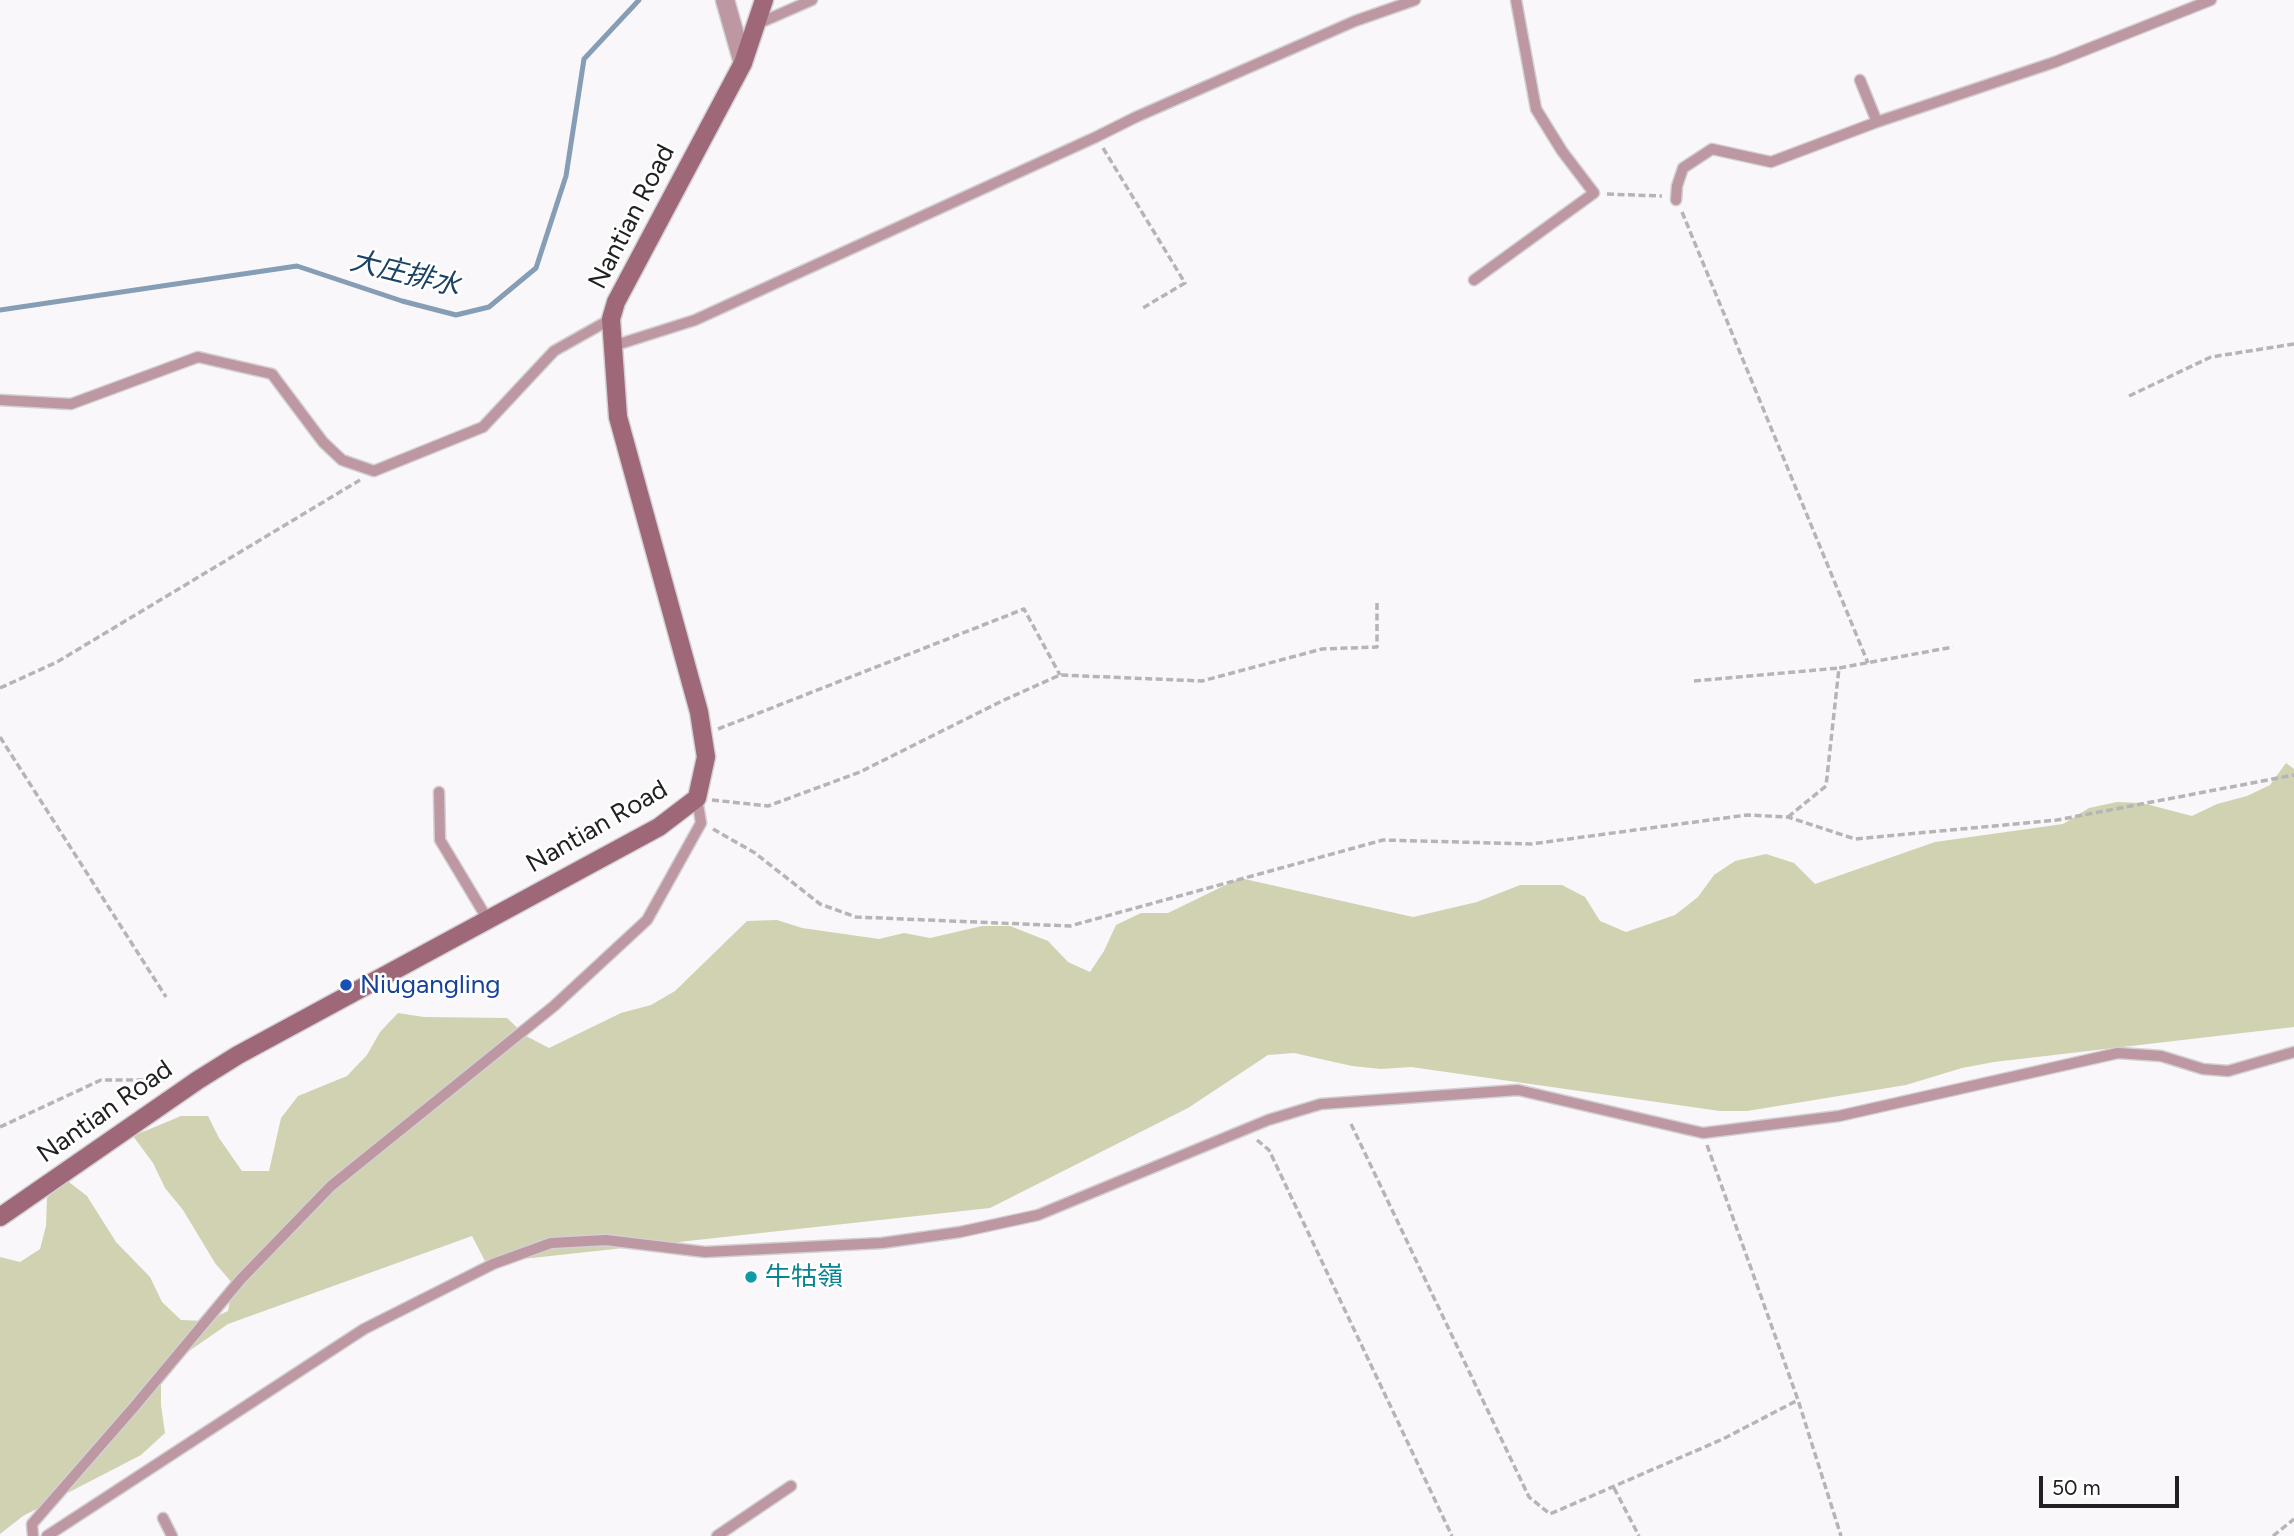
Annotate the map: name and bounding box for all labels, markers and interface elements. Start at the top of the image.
street label: Nantian Road [582,140,682,294]
water label: 大庄排水 [347,244,463,304]
street label: Nantian Road [521,774,673,880]
place label: Niugangling [360,969,500,1001]
marker: Niugangling [338,977,354,993]
street label: Nantian Road [31,1054,179,1170]
place label: 牛牯嶺 [765,1261,843,1293]
marker: 牛牯嶺 [743,1269,759,1285]
scale bar [2042,1462,2182,1506]
text: 50 m [2052,1475,2101,1500]

